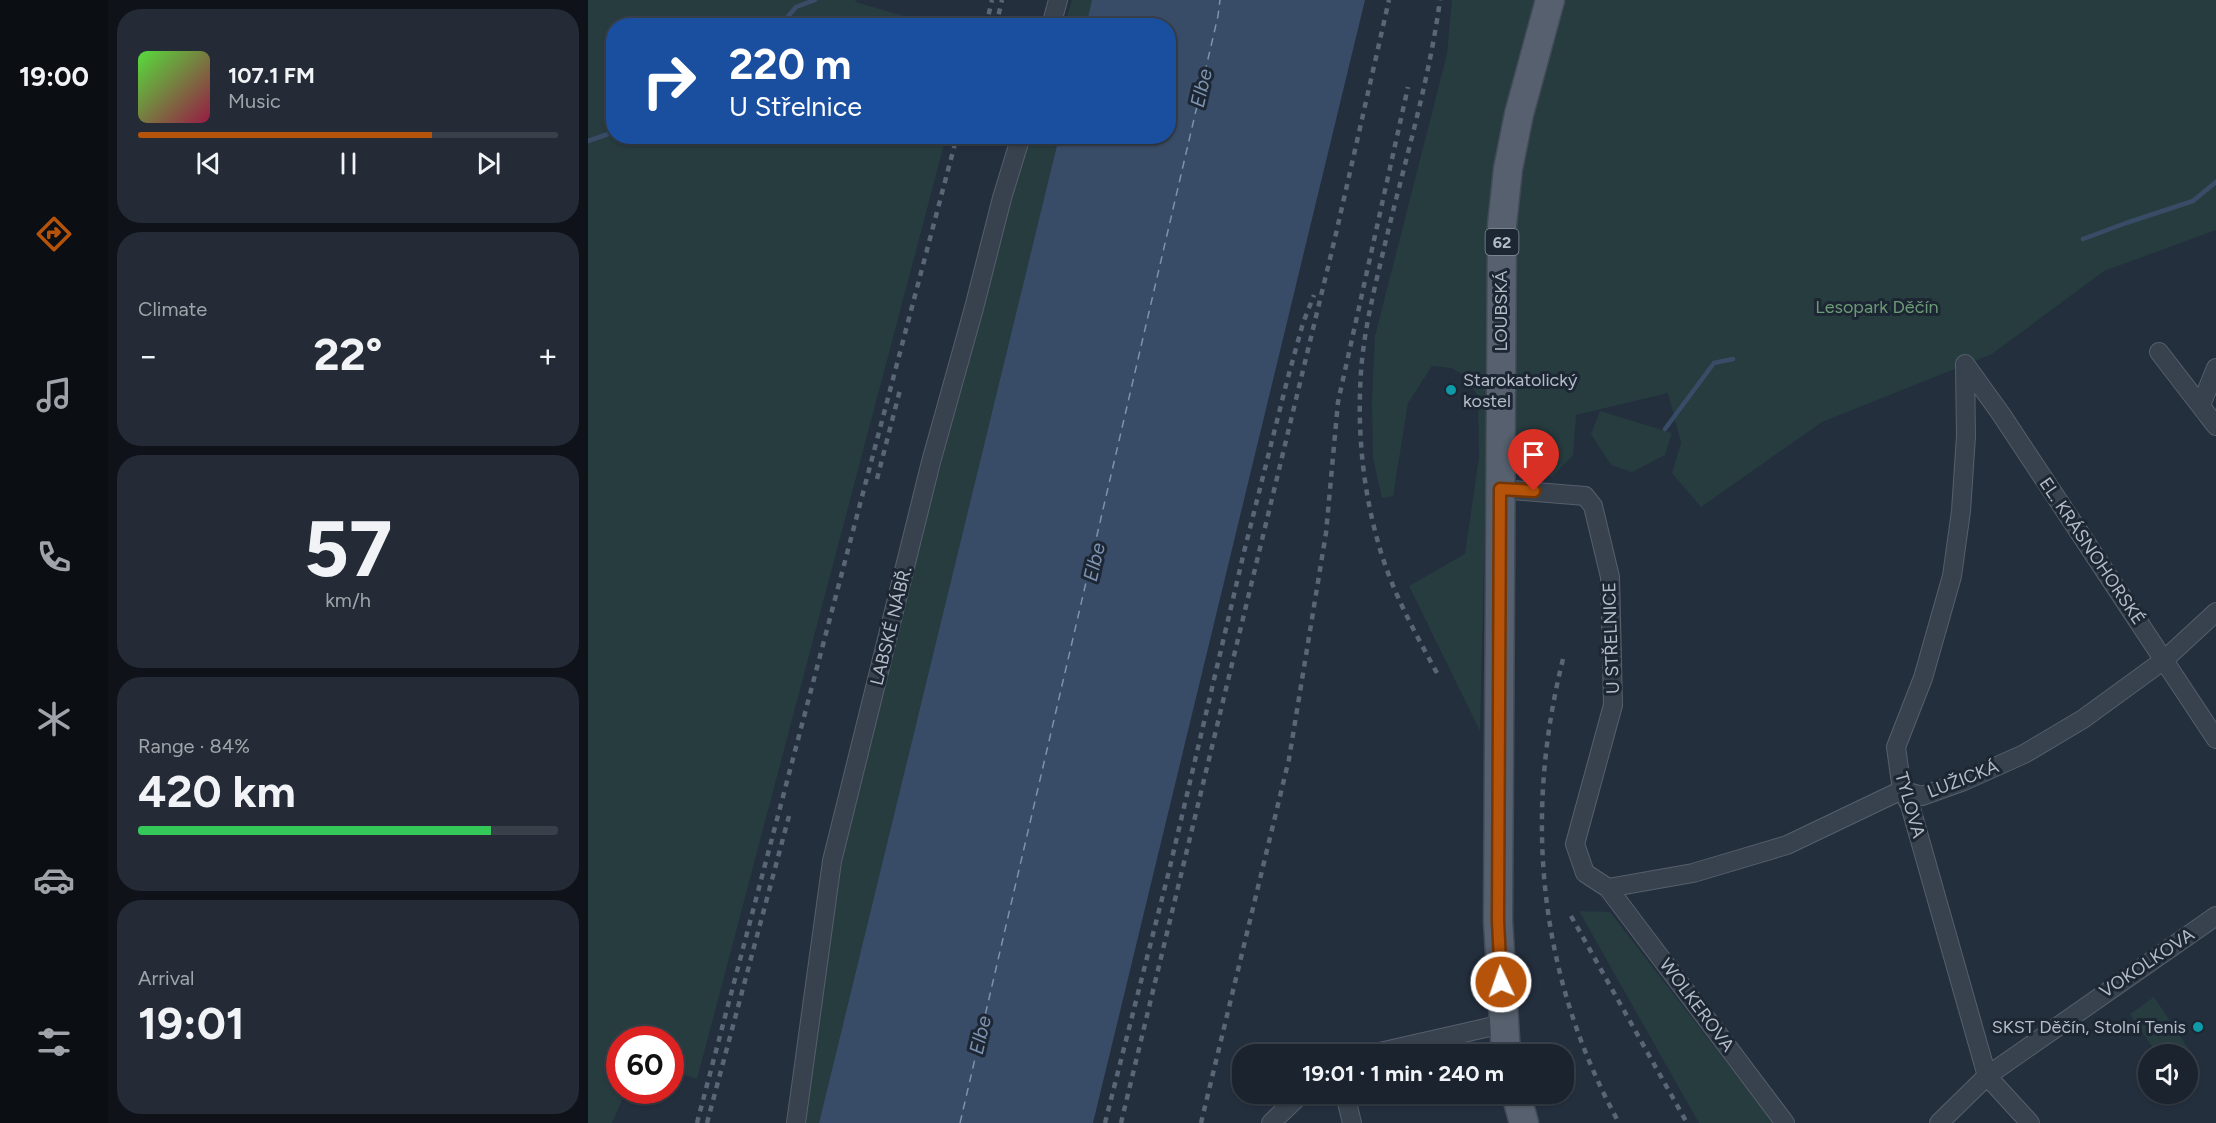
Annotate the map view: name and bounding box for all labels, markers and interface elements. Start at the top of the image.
text: 220 m [729,39,851,90]
icon: right [630,42,708,120]
text: 19:00 [19,60,89,93]
text: 107.1 FM [228,62,315,89]
water label: Elbe [1185,66,1217,110]
text: Music [228,89,281,113]
text: U Střelnice [729,90,862,123]
icon: previous [192,147,225,180]
icon: pause [332,147,365,180]
icon: next [472,147,505,180]
icon: directions [33,213,75,255]
road number: 62 [1486,229,1518,255]
street label: LOUBSKÁ [1490,271,1512,351]
park label: Lesopark Děčín [1815,296,1939,318]
text: Climate [138,297,207,321]
text: 22° [313,327,383,381]
text: − [138,336,159,375]
text: + [537,336,558,375]
place label: Starokatolický kostel [1463,369,1578,412]
icon: music [33,374,75,416]
marker: Starokatolický kostel [1444,383,1458,397]
pin [1508,429,1559,491]
icon: arrive [1517,438,1550,471]
street label: EL. KRÁSNOHORSKÉ [2034,473,2150,629]
text: 57 [304,502,392,596]
icon: phone [33,536,75,578]
water label: Elbe [1078,540,1110,584]
street label: LABSKÉ NÁBŘ. [866,564,916,688]
street label: U STŘELNICE [1598,582,1624,694]
text: km/h [325,588,371,612]
icon: climate [33,698,75,740]
text: Range · 84% [138,734,250,758]
street label: LUŽICKÁ [1924,755,2002,803]
text: 420 km [138,764,296,818]
street label: TYLOVA [1890,770,1930,840]
icon: car [33,859,75,901]
street label: VOKOLKOVA [2096,923,2198,1003]
position arrow [1469,950,1533,1014]
street label: WOLKEROVA [1655,954,1739,1056]
text: Arrival [138,966,194,990]
text: 19:01 [138,996,245,1050]
water label: Elbe [964,1013,996,1057]
place label: SKST Děčín, Stolní Tenis [1992,1016,2186,1038]
marker: SKST Děčín, Stolní Tenis [2191,1020,2205,1034]
icon: filters [33,1021,75,1063]
speed limit sign: 60 [606,1026,684,1104]
map controls [2138,1044,2198,1104]
button: sound [2138,1044,2198,1104]
text: 19:01 · 1 min · 240 m [1302,1060,1504,1087]

